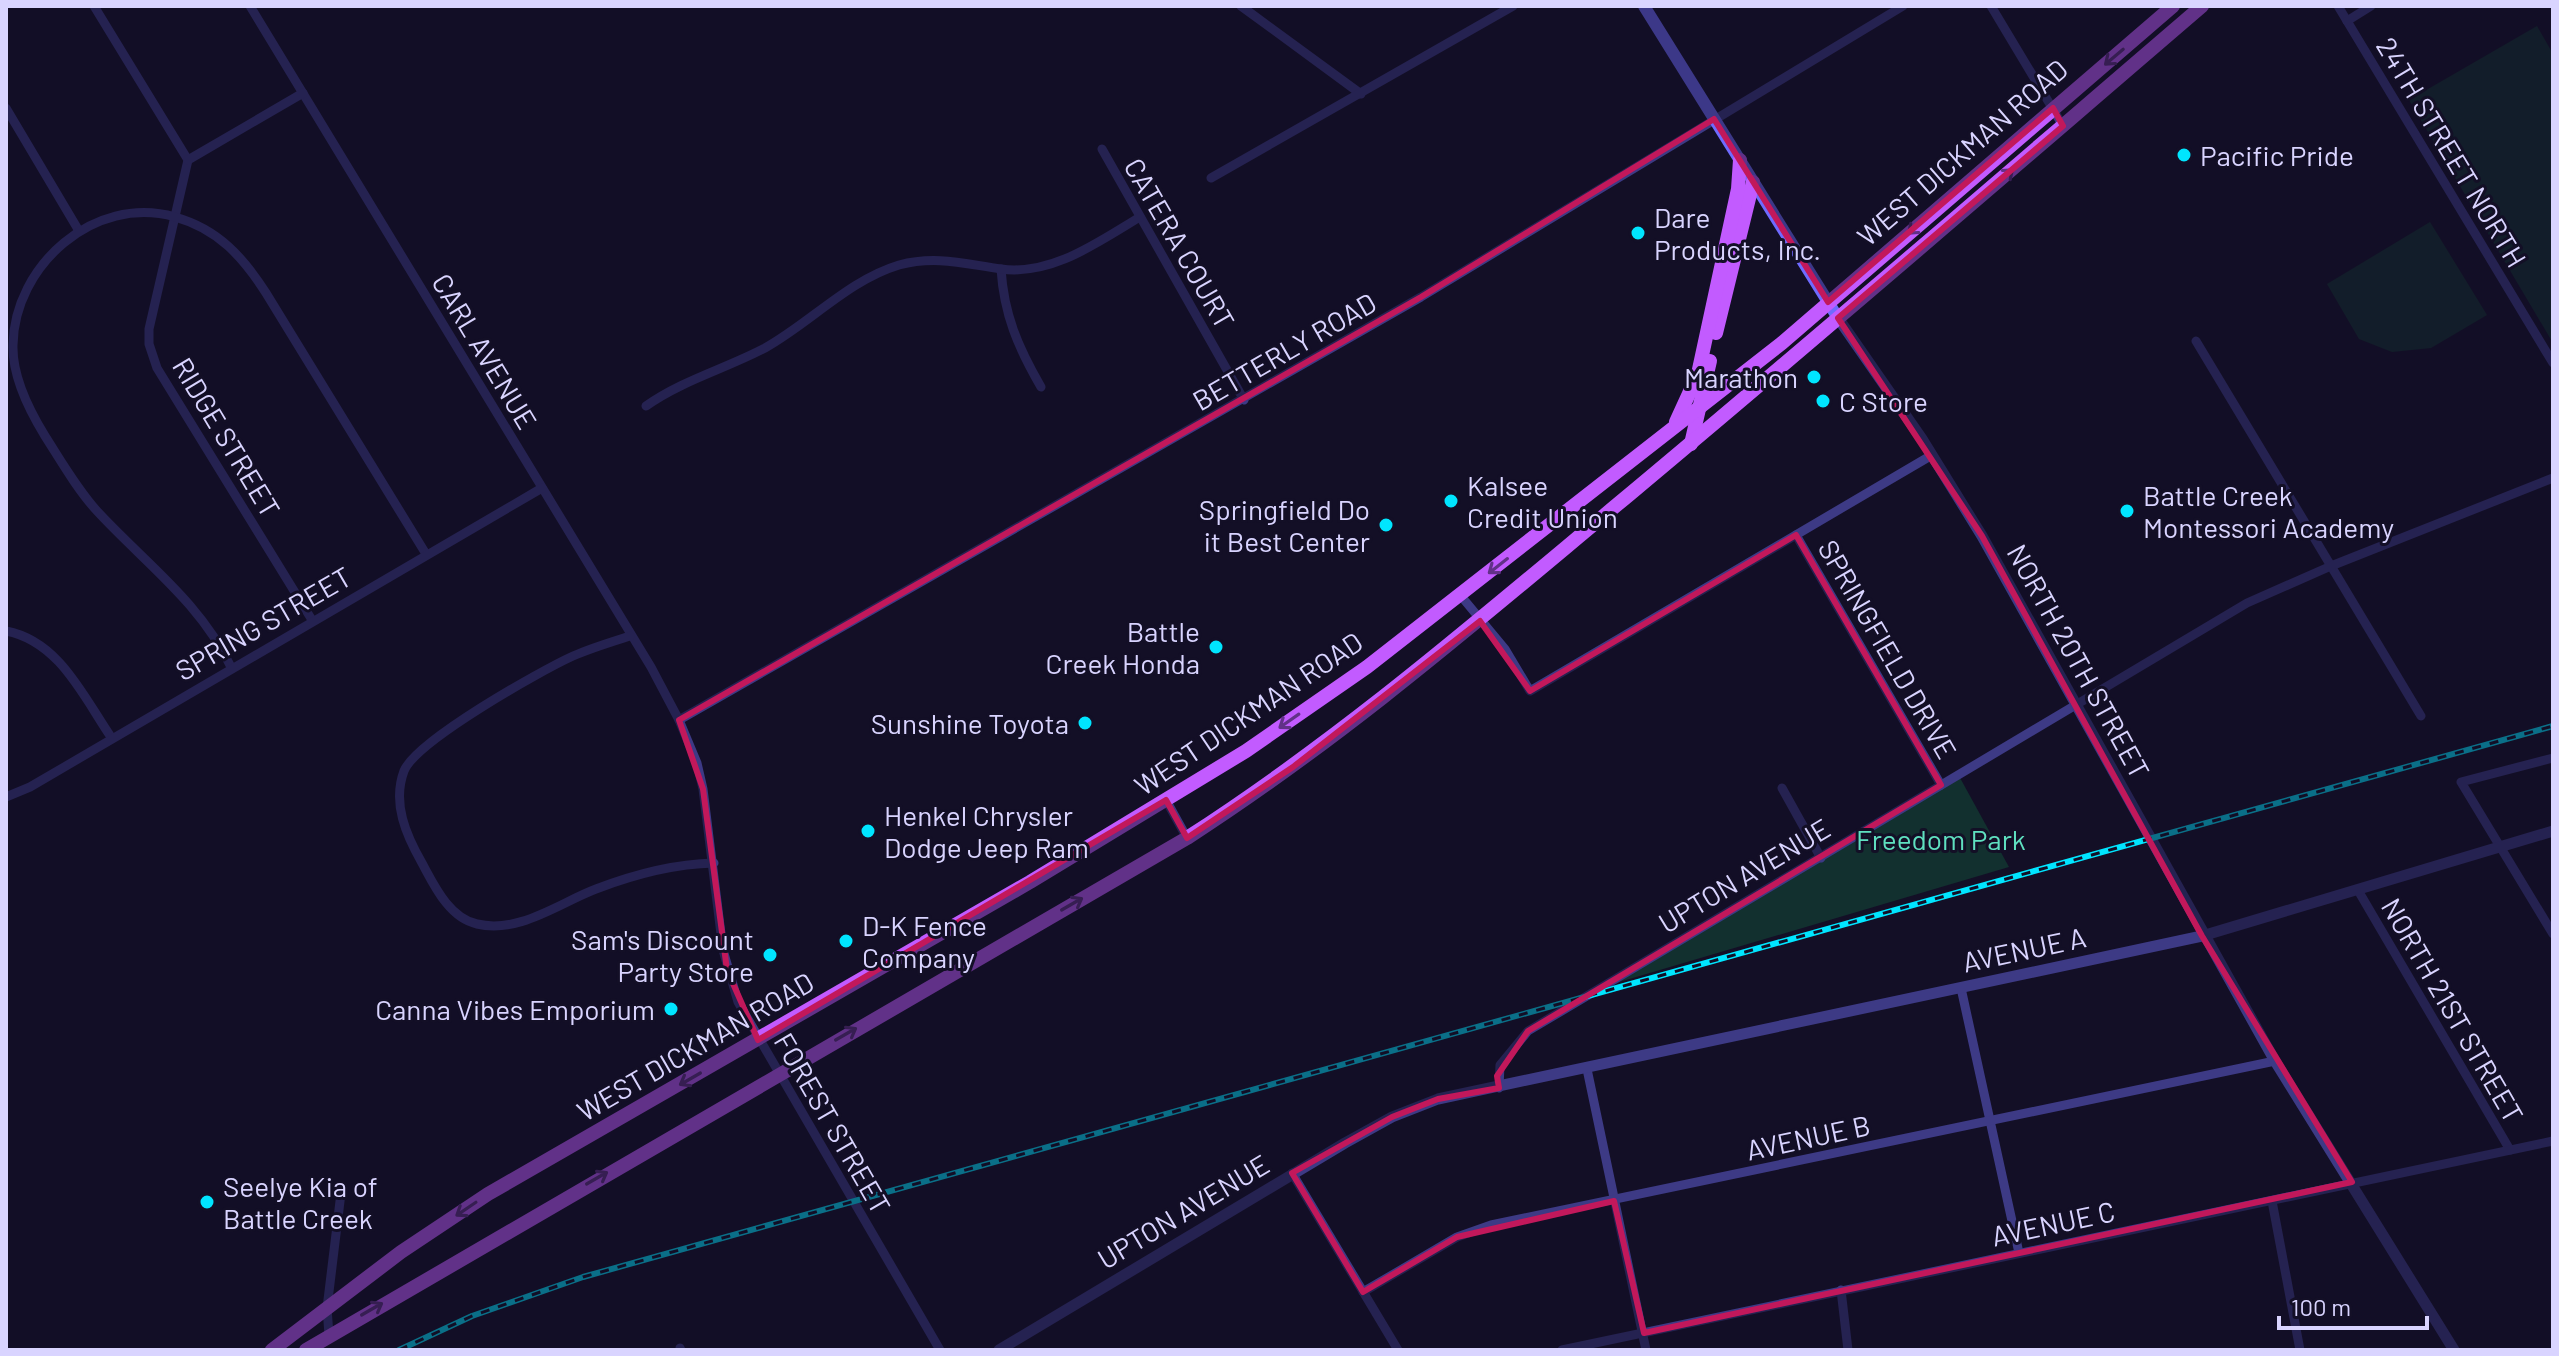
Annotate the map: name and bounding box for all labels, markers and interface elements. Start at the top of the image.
street label: 24TH STREET NORTH [2370,31,2534,273]
one-way arrow [2104,47,2125,65]
street label: WEST DICKMAN ROAD [1850,51,2074,253]
place label: Pacific Pride [2200,138,2354,172]
marker: Pacific Pride [2175,146,2193,164]
street label: CATERA COURT [1117,152,1243,334]
one-way arrow [1994,168,2014,186]
place label: Dare Products, Inc. [1654,200,1821,266]
one-way arrow [1907,217,1927,235]
marker: Dare Products, Inc. [1629,224,1647,242]
street label: CARL AVENUE [425,267,545,435]
street label: BETTERLY ROAD [1186,285,1382,417]
street label: RIDGE STREET [166,351,288,523]
place label: Marathon [1684,360,1798,394]
marker: Marathon [1805,368,1823,386]
place label: C Store [1839,384,1928,418]
marker: C Store [1814,392,1832,410]
place label: Kalsee Credit Union [1467,468,1618,534]
place label: Battle Creek Montessori Academy [2143,478,2394,544]
place label: Springfield Do it Best Center [1199,492,1370,558]
marker: Kalsee Credit Union [1442,492,1460,510]
marker: Battle Creek Montessori Academy [2118,502,2136,520]
marker: Springfield Do it Best Center [1377,516,1395,534]
street label: SPRINGFIELD DRIVE [1812,534,1964,764]
street label: NORTH 20TH STREET [2000,538,2158,784]
one-way arrow [1488,557,1509,575]
street label: SPRING STREET [169,559,357,687]
place label: Battle Creek Honda [1045,614,1200,680]
street label: WEST DICKMAN ROAD [1128,624,1368,802]
marker: Battle Creek Honda [1207,638,1225,656]
place label: Sunshine Toyota [871,706,1069,740]
one-way arrow [1279,713,1301,729]
marker: Sunshine Toyota [1076,714,1094,732]
place label: Henkel Chrysler Dodge Jeep Ram [884,798,1089,864]
street label: UPTON AVENUE [1652,810,1836,940]
marker: Henkel Chrysler Dodge Jeep Ram [859,822,877,840]
park label: Freedom Park [1856,822,2026,856]
street label: NORTH 21ST STREET [2375,892,2531,1128]
one-way arrow [1060,896,1083,912]
place label: D-K Fence Company [862,908,987,974]
street label: AVENUE A [1959,919,2089,979]
place label: Sam's Discount Party Store [571,922,754,988]
marker: D-K Fence Company [837,932,855,950]
marker: Sam's Discount Party Store [761,946,779,964]
street label: WEST DICKMAN ROAD [571,964,819,1128]
place label: Canna Vibes Emporium [375,992,655,1026]
marker: Canna Vibes Emporium [662,1000,680,1018]
street label: FOREST STREET [767,1026,899,1220]
one-way arrow [834,1026,857,1042]
one-way arrow [679,1071,703,1087]
street label: AVENUE B [1743,1107,1873,1167]
street label: UPTON AVENUE [1091,1146,1275,1276]
place label: Seelye Kia of Battle Creek [223,1169,378,1235]
one-way arrow [585,1170,608,1186]
marker: Seelye Kia of Battle Creek [198,1193,216,1211]
street label: AVENUE C [1988,1193,2118,1253]
one-way arrow [455,1201,477,1217]
scale bar [2279,1280,2427,1330]
text: 100 m [2291,1292,2351,1321]
one-way arrow [360,1301,383,1317]

